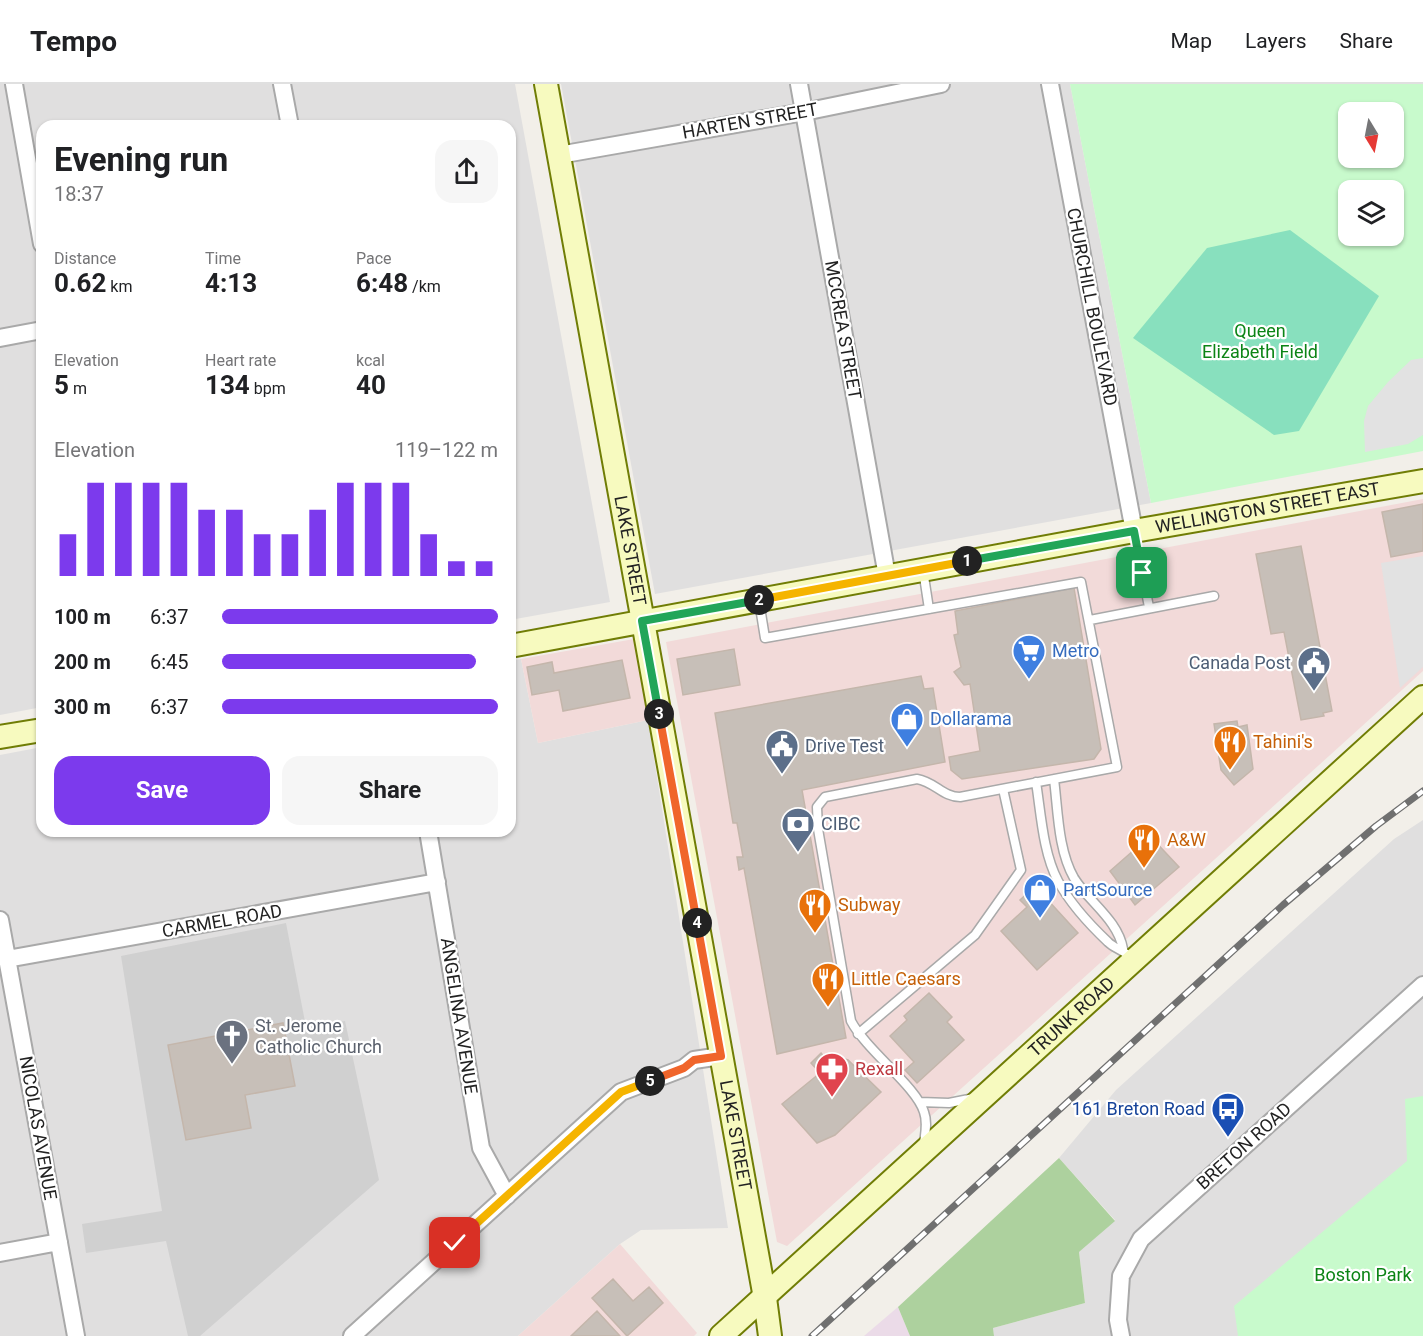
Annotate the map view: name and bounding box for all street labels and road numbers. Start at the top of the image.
street label: HARTEN STREET [680,98,820,143]
street label: CHURCHILL BOULEVARD [1063,206,1122,408]
street label: MCCREA STREET [821,259,866,401]
street label: WELLINGTON STREET EAST [1154,478,1381,537]
street label: LAKE STREET [610,494,651,607]
street label: CARMEL ROAD [160,900,284,941]
street label: ANGELINA AVENUE [437,936,482,1096]
street label: TRUNK ROAD [1024,972,1119,1061]
street label: NICOLAS AVENUE [15,1054,62,1202]
street label: LAKE STREET [716,1078,756,1192]
street label: BRETON ROAD [1192,1098,1295,1193]

